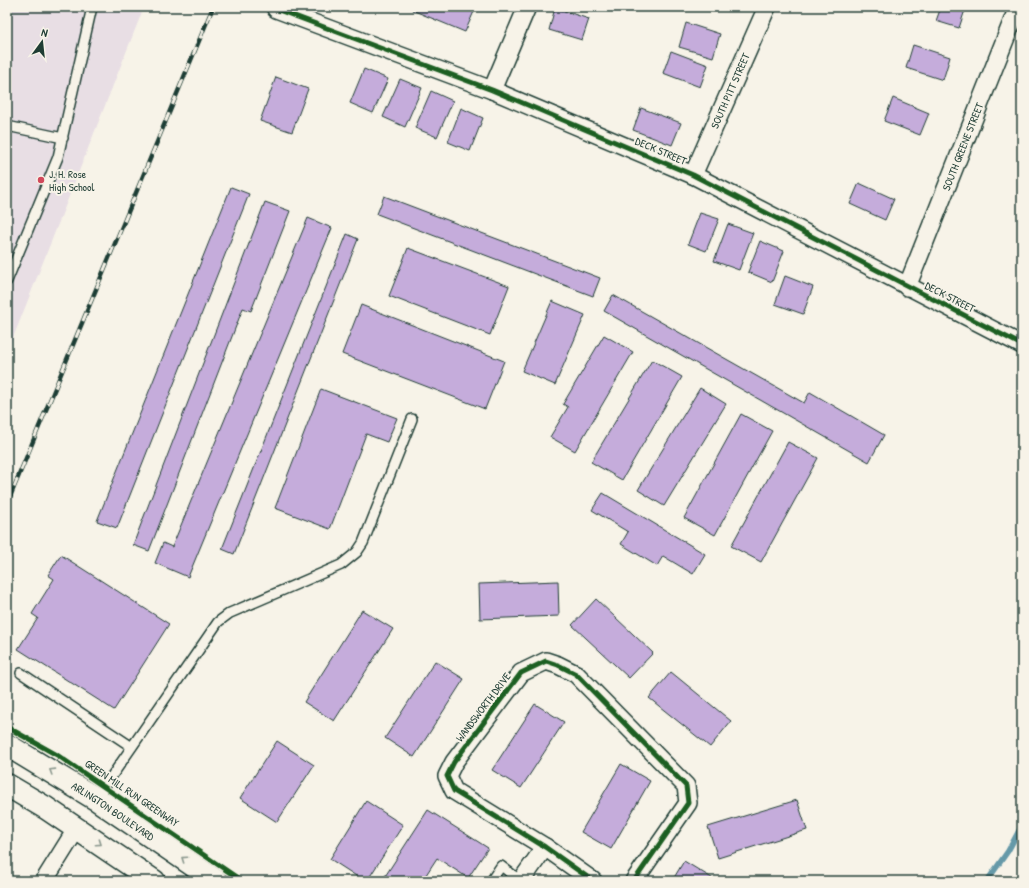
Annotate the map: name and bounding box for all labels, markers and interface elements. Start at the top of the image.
north arrow [22,22,62,62]
text: N [40,25,49,40]
street label: SOUTH PITT STREET [707,50,753,131]
street label: SOUTH GREENE STREET [939,100,987,193]
street label: DECK STREET [633,134,690,168]
place label: J. H. Rose High School [49,167,94,194]
marker: J. H. Rose High School [36,175,46,185]
street label: DECK STREET [923,278,978,316]
street label: WANDSWORTH DRIVE [452,670,514,744]
street label: GREEN MILL RUN GREENWAY [82,756,182,830]
one-way arrow [49,769,56,776]
street label: ARLINGTON BOULEVARD [69,779,158,844]
one-way arrow [95,838,102,846]
one-way arrow [181,856,188,864]

